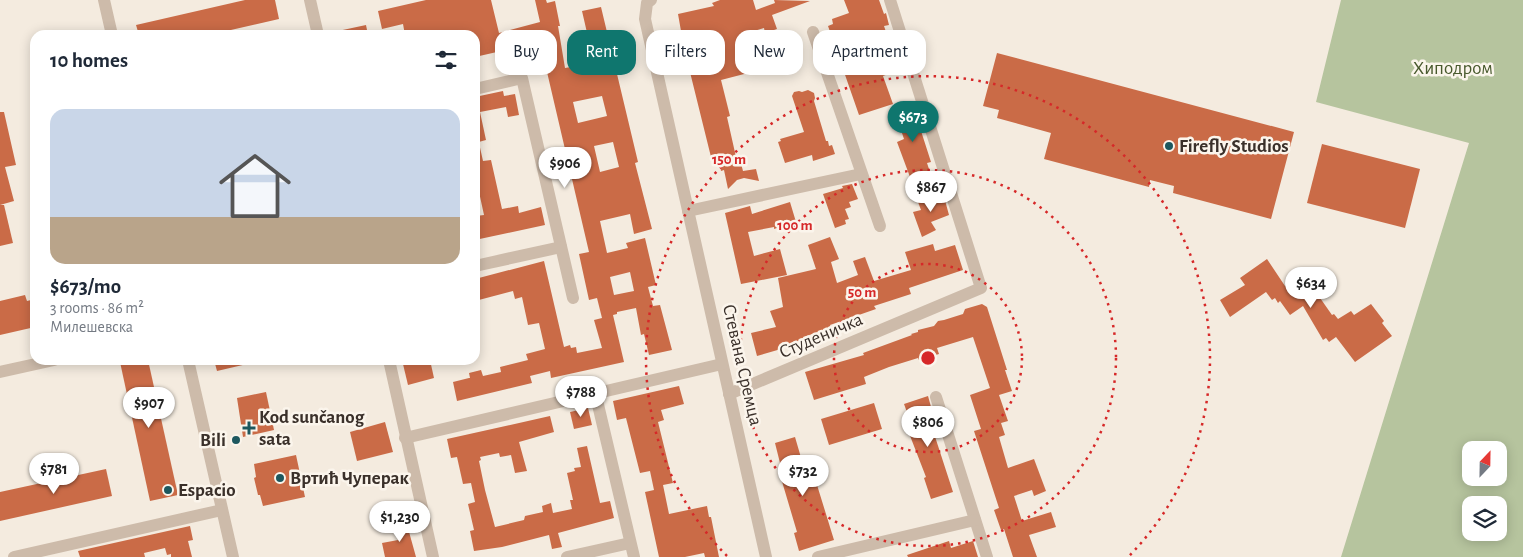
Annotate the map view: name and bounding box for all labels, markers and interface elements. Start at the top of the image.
chip: Buy [495,30,557,75]
chip: Rent [567,30,636,75]
chip: Filters [646,30,725,75]
chip: New [735,30,803,75]
chip: Apartment [813,30,926,75]
icon: filters [432,46,460,74]
text: 10 homes [50,50,128,71]
park label: Хиподром [1413,59,1493,78]
pin: $673 [883,100,943,143]
text: $673 [899,109,927,125]
place label: Firefly Studios [1179,137,1289,156]
marker: Firefly Studios [1163,140,1175,152]
icon: home [210,141,300,231]
pin: $906 [535,146,595,189]
text: 150 m [712,152,746,167]
text: $906 [550,155,581,171]
pin: $867 [901,170,961,213]
text: $867 [916,179,946,195]
text: 100 m [777,218,813,233]
pin: $634 [1281,266,1341,309]
text: $634 [1296,275,1326,291]
text: $673/mo [50,276,121,297]
text: 50 m [848,285,876,300]
text: 3 rooms · 86 m² [50,300,144,316]
street label: Стевана Сремца [719,302,765,428]
street label: Студеничка [776,310,866,362]
text: Милешевска [50,319,133,335]
centre of rings [919,349,937,367]
pin: $788 [551,376,611,418]
text: $788 [566,384,596,400]
pin: $907 [119,386,179,429]
text: $907 [134,395,164,411]
pin: $806 [898,406,958,448]
place label: Kod sunčanog sata [259,408,365,449]
text: $806 [912,414,944,430]
marker: Kod sunčanog sata [243,422,255,434]
place label: Bili [200,431,226,450]
marker: Bili [230,434,242,446]
north arrow [1462,441,1508,486]
map controls [1462,441,1507,541]
pin: $781 [24,452,84,495]
pin: $732 [773,454,833,497]
text: $781 [40,461,68,477]
text: $732 [789,463,817,479]
place label: Вртић Чуперак [290,469,409,488]
marker: Вртић Чуперак [274,472,286,484]
place label: Espacio [178,481,236,500]
marker: Espacio [162,484,174,496]
button: layers [1462,496,1507,541]
pin: $1,230 [359,500,441,543]
text: $1,230 [380,509,420,525]

